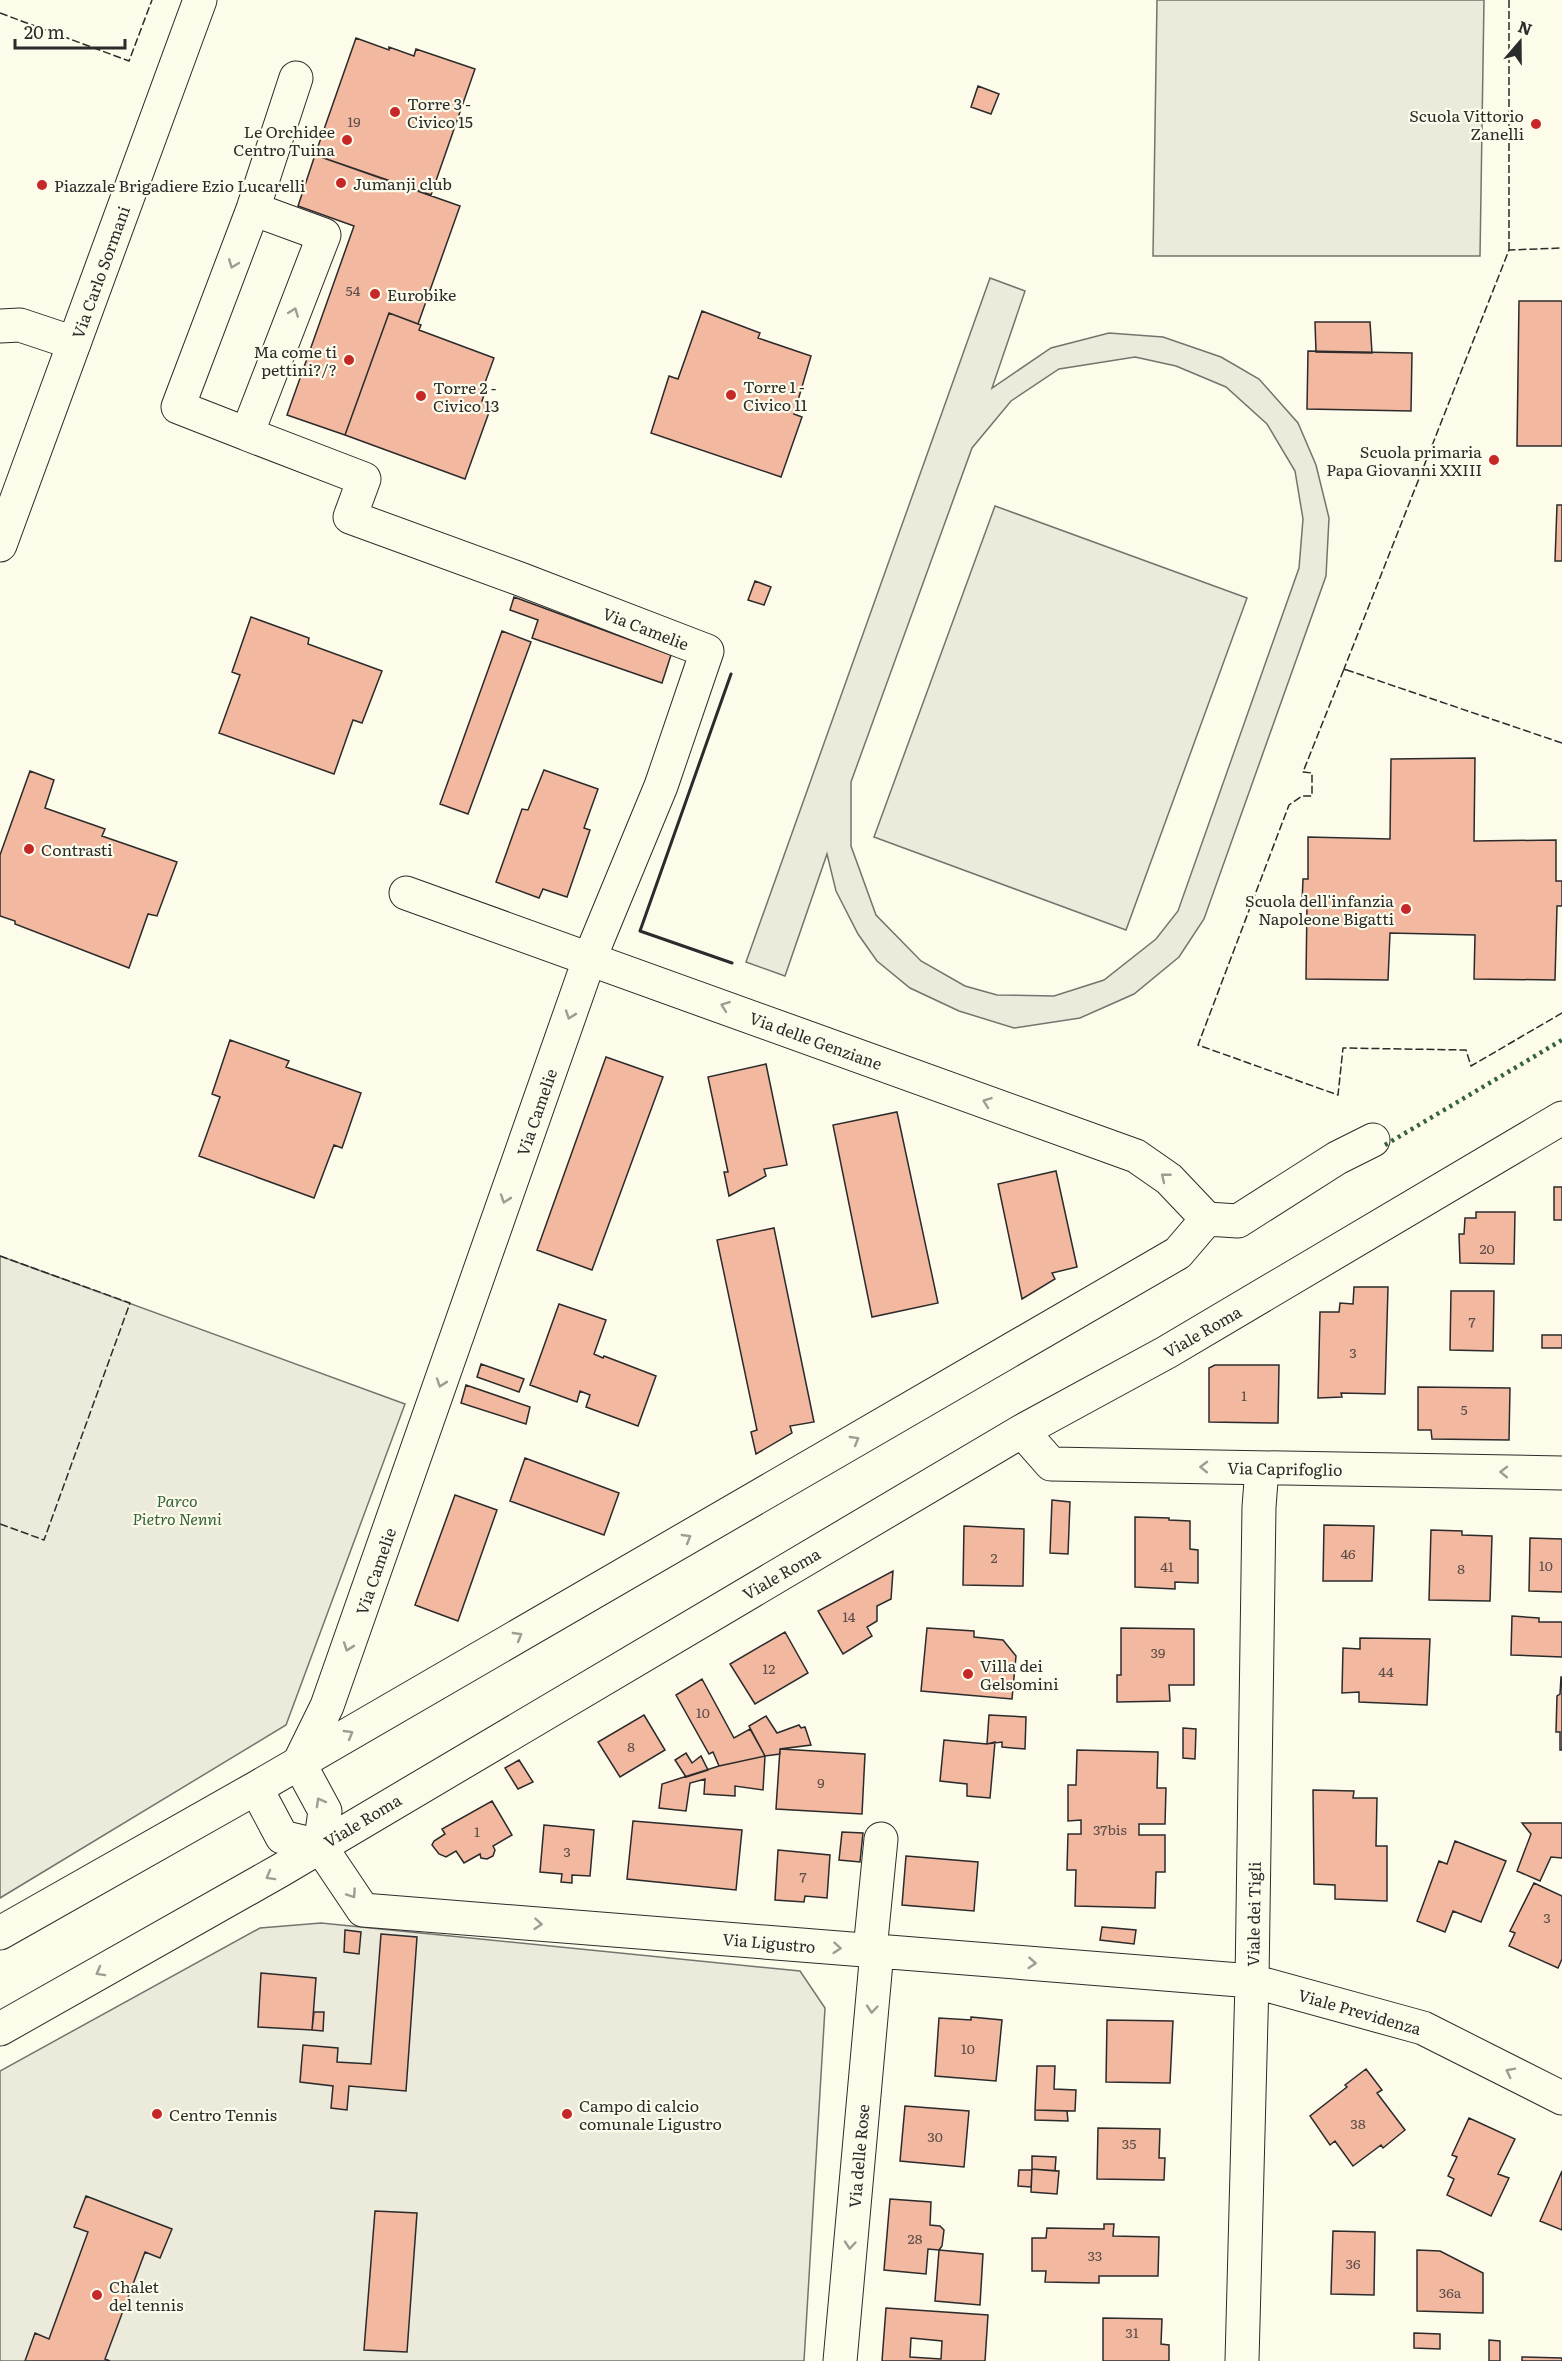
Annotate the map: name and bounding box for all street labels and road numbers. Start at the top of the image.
street label: Via Carlo Sormani [65,202,135,342]
street label: Via Camelie [599,601,693,655]
street label: Via delle Genziane [746,1005,886,1075]
street label: Via Camelie [510,1065,562,1159]
street label: Viale Roma [1158,1299,1246,1363]
street label: Via Caprifoglio [1227,1455,1343,1481]
street label: Via Camelie [349,1524,401,1618]
street label: Viale Roma [737,1541,825,1605]
street label: Viale Roma [319,1787,406,1853]
street label: Viale dei Tigli [1240,1861,1266,1967]
street label: Via Ligustro [721,1926,817,1958]
street label: Viale Previdenza [1296,1982,1425,2040]
street label: Via delle Rose [842,2103,874,2209]

